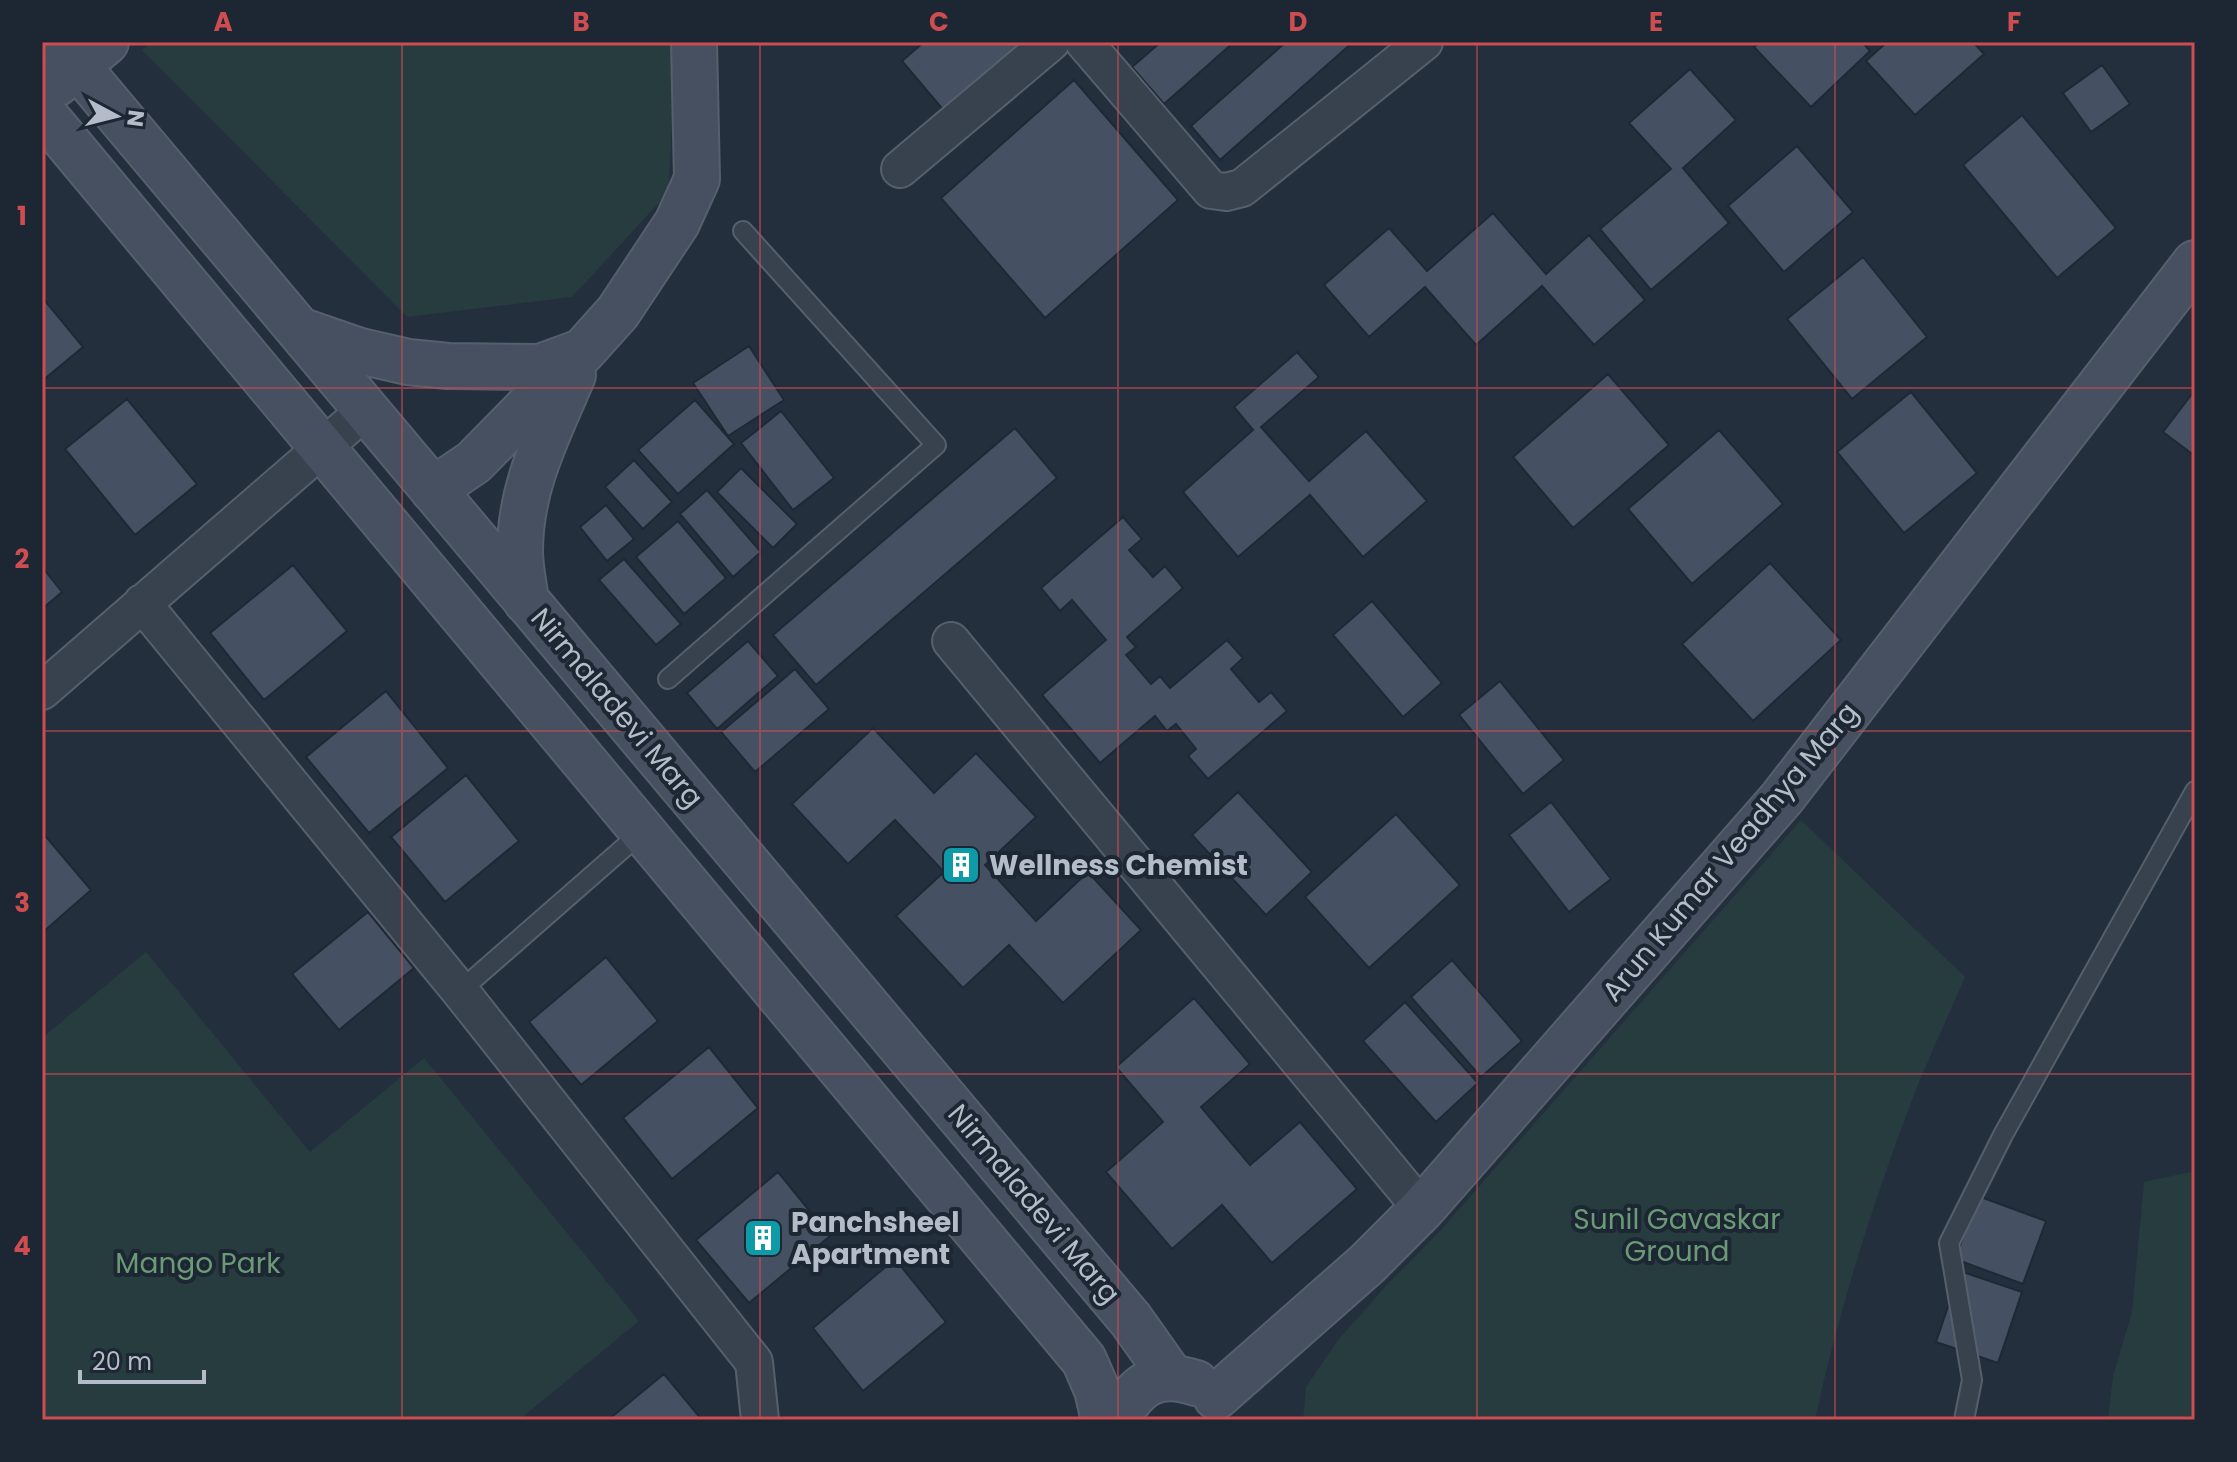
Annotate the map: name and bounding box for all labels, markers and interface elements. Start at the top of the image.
text: A [213,4,233,40]
text: B [572,4,590,40]
text: C [929,4,949,40]
text: D [1289,4,1308,40]
text: E [1649,4,1663,40]
text: F [2007,4,2021,40]
north arrow [76,76,156,156]
text: N [119,108,152,128]
text: 1 [17,198,27,234]
text: 2 [15,541,30,577]
street label: Nirmaladevi Marg [522,600,712,816]
street label: Arun Kumar Veadhya Marg [1593,694,1867,1010]
building icon: Wellness Chemist [940,844,982,886]
place label: Wellness Chemist [989,846,1248,885]
text: 3 [14,885,30,921]
street label: Nirmaladevi Marg [939,1096,1129,1312]
park label: Sunil Gavaskar Ground [1573,1200,1781,1271]
place label: Panchsheel Apartment [791,1203,959,1274]
building icon: Panchsheel Apartment [742,1217,784,1259]
text: 4 [13,1228,31,1264]
park label: Mango Park [115,1244,281,1283]
scale bar [80,1334,204,1384]
text: 20 m [92,1345,152,1378]

